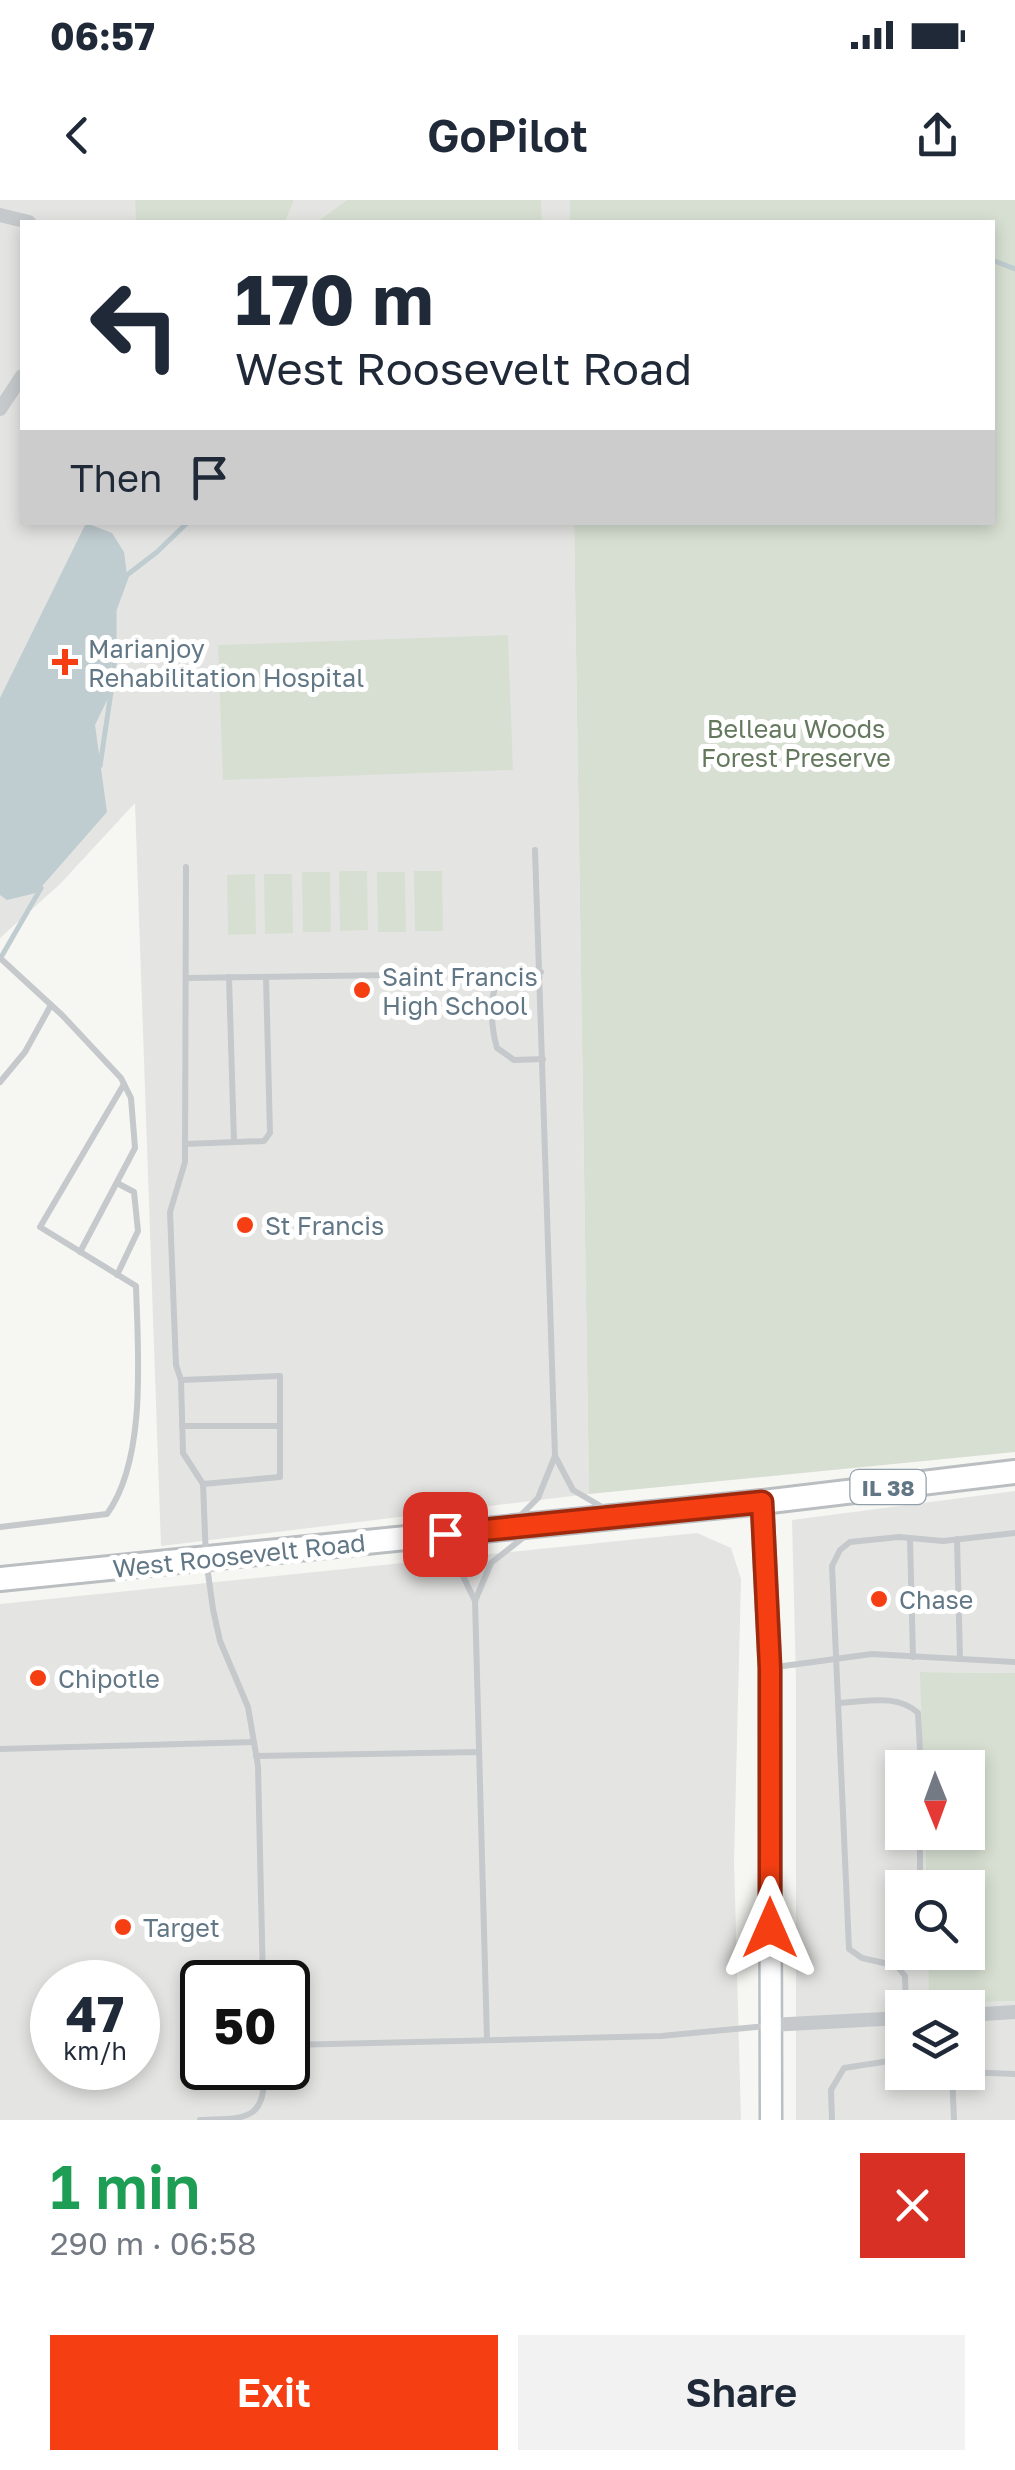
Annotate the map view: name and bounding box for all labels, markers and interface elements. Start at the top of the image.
text: 06:57 [50,13,155,58]
icon: back [50,108,105,163]
text: GoPilot [427,108,588,162]
icon: share [910,108,965,163]
text: 170 m [235,256,433,340]
icon: left [70,260,200,390]
text: West Roosevelt Road [235,341,692,395]
icon: arrive [182,450,237,505]
text: Then [70,455,162,500]
place label: Marianjoy Rehabilitation Hospital [88,633,364,693]
marker: Marianjoy Rehabilitation Hospital [52,649,78,675]
park label: Belleau Woods Forest Preserve [701,713,891,773]
place label: Saint Francis High School [382,961,538,1021]
marker: Saint Francis High School [351,979,373,1001]
place label: St Francis [265,1210,384,1241]
marker: St Francis [234,1214,256,1236]
road number: IL 38 [850,1470,926,1504]
pin [403,1492,488,1577]
icon: arrive [418,1507,473,1562]
street label: West Roosevelt Road [111,1526,367,1584]
place label: Chase [899,1584,973,1615]
marker: Chase [868,1588,890,1610]
place label: Chipotle [58,1663,160,1694]
marker: Chipotle [27,1667,49,1689]
north arrow [885,1750,985,1850]
map controls [885,1750,985,2090]
button: search [885,1870,985,1970]
position arrow [718,1876,822,1980]
place label: Target [143,1912,220,1943]
marker: Target [112,1916,134,1938]
speed limit sign: 50 [180,1960,310,2090]
text: 47 [66,1983,124,2043]
button: layers [885,1990,985,2090]
text: km/h [63,2035,127,2066]
text: 1 min [50,2150,200,2222]
button: close [860,2153,965,2258]
text: 290 m · 06:58 [50,2224,257,2262]
button: Exit [50,2335,498,2450]
button: Share [518,2335,965,2450]

